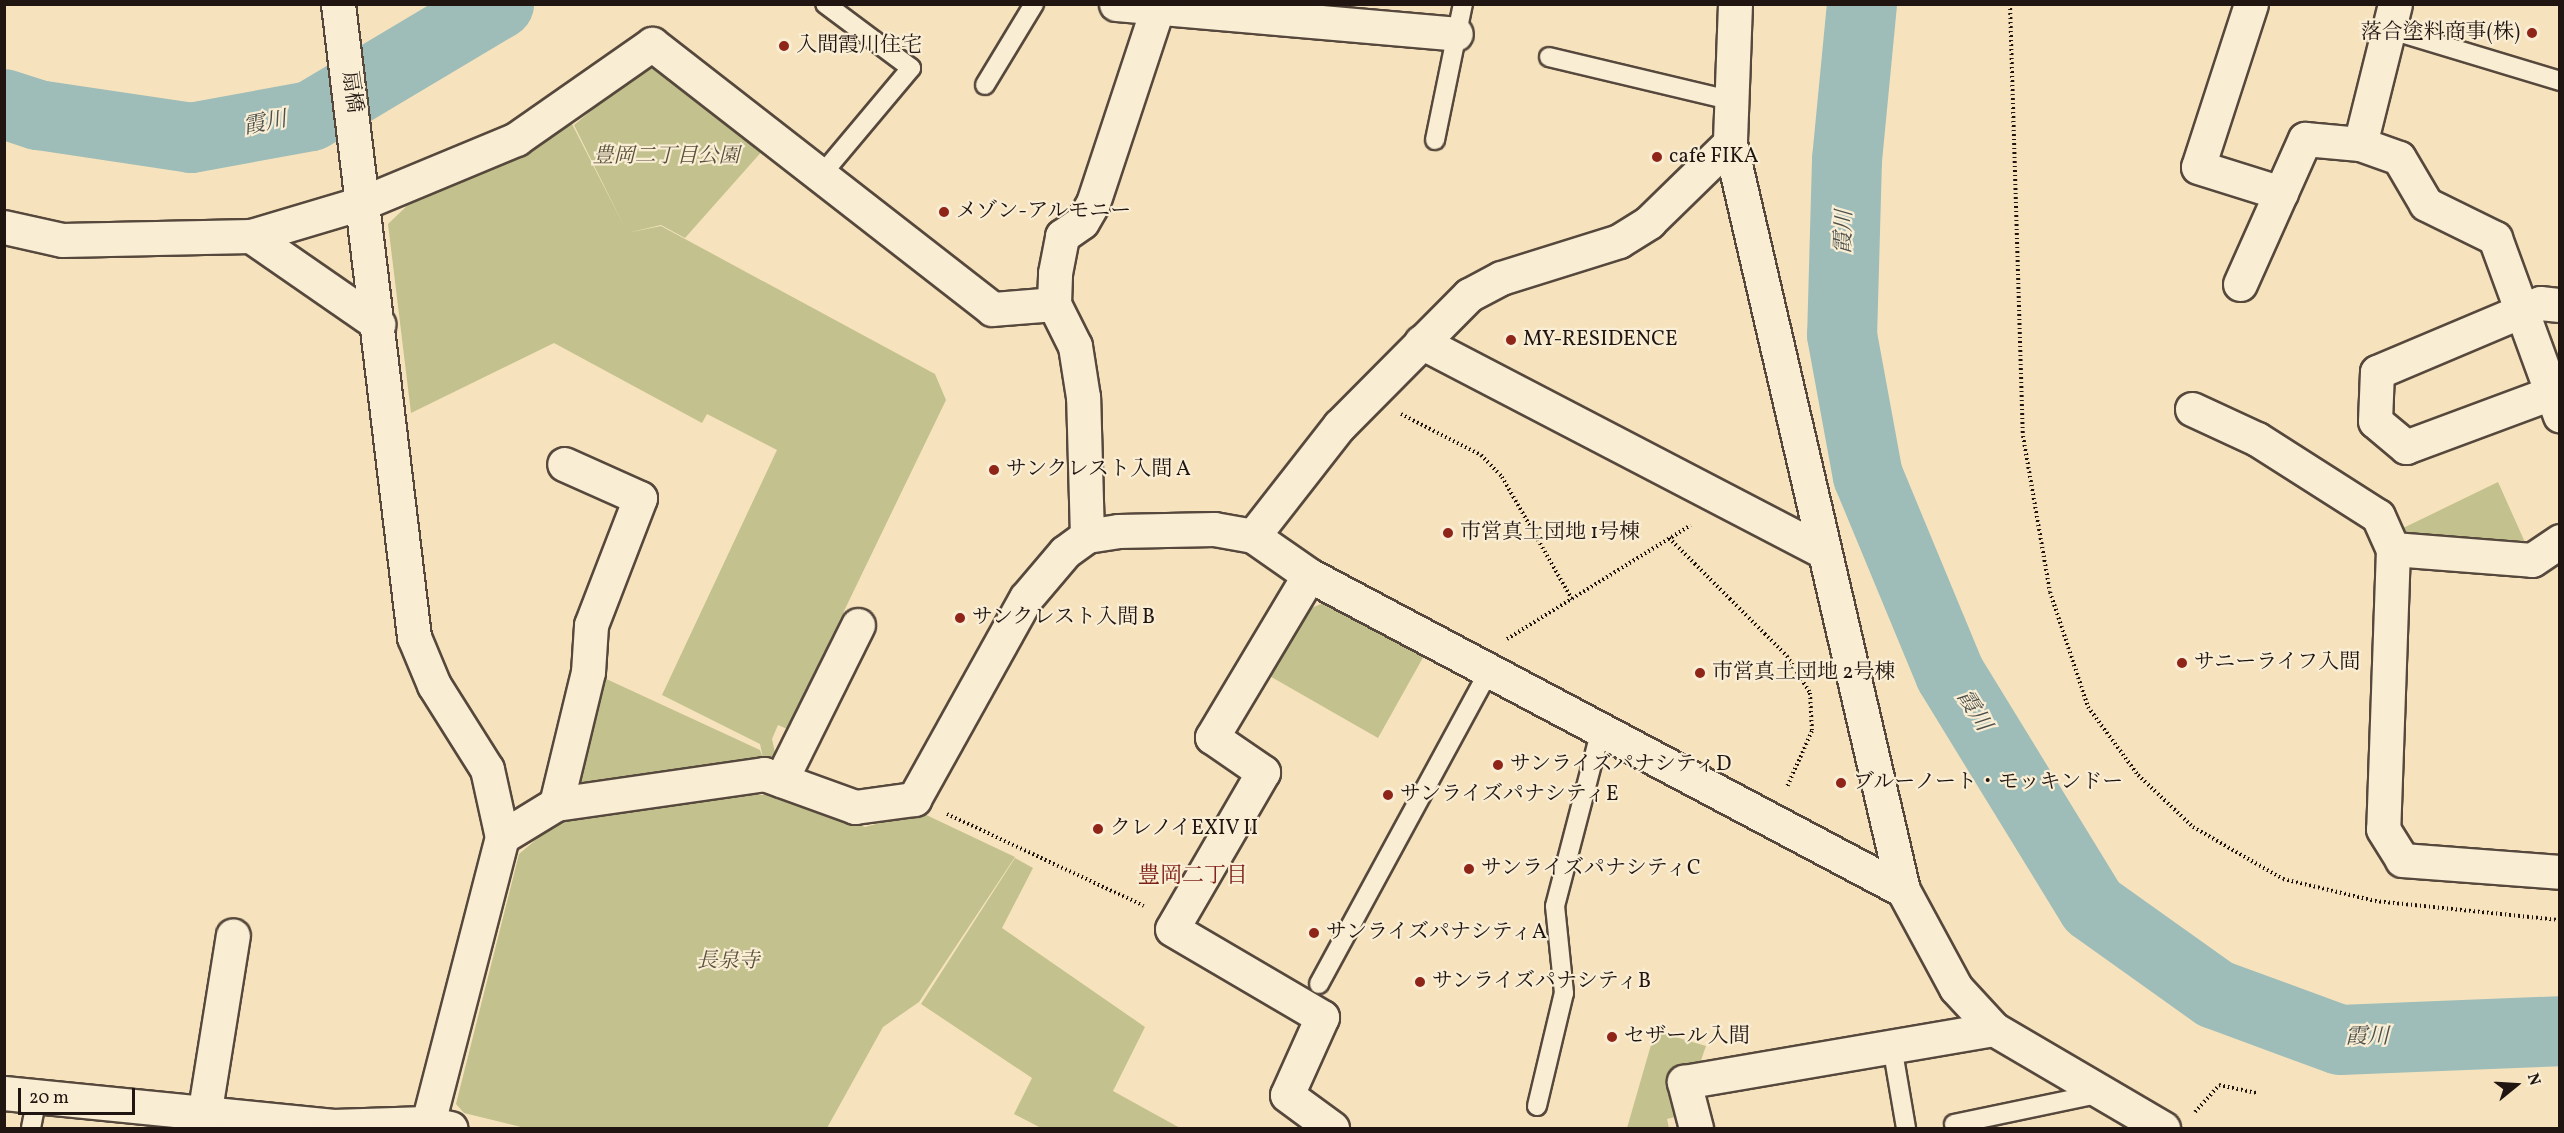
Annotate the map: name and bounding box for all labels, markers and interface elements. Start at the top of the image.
place label: 落合塗料商事(株) [2361,20,2520,46]
marker: 落合塗料商事(株) [2525,26,2539,40]
place label: 入間霞川住宅 [796,33,922,59]
marker: 入間霞川住宅 [777,39,791,53]
street label: 扇橋 [336,69,366,115]
water label: 霞川 [241,107,289,141]
park label: 豊岡二丁目公園 [593,144,739,170]
place label: cafe FIKA [1669,144,1758,170]
marker: cafe FIKA [1650,150,1664,164]
place label: メゾン-アルモニー [956,199,1133,225]
marker: メゾン-アルモニー [937,205,951,219]
water label: 霞川 [1831,210,1859,254]
place label: MY-RESIDENCE [1523,327,1678,353]
marker: MY-RESIDENCE [1504,333,1518,347]
place label: サンクレスト入間 A [1006,457,1193,483]
marker: サンクレスト入間 A [987,463,1001,477]
place label: 市営真土団地 1号棟 [1460,520,1640,546]
marker: 市営真土団地 1号棟 [1441,526,1455,540]
place label: サンクレスト入間 B [972,605,1157,631]
marker: サンクレスト入間 B [953,611,967,625]
place label: サニーライフ入間 [2194,650,2362,676]
marker: サニーライフ入間 [2175,656,2189,670]
place label: 市営真土団地 2号棟 [1712,660,1895,686]
marker: 市営真土団地 2号棟 [1693,666,1707,680]
water label: 霞川 [1950,685,1996,737]
place label: サンライズパナシティD [1510,752,1735,778]
marker: サンライズパナシティD [1491,758,1505,772]
place label: ブルーノート・モッキンドー [1853,770,2125,796]
marker: ブルーノート・モッキンドー [1834,776,1848,790]
place label: サンライズパナシティE [1400,782,1623,808]
marker: サンライズパナシティE [1381,788,1395,802]
place label: クレノイEXIV II [1110,816,1262,842]
marker: クレノイEXIV II [1091,822,1105,836]
place label: サンライズパナシティC [1481,856,1705,882]
marker: サンライズパナシティC [1462,862,1476,876]
district label: 豊岡二丁目 [1138,864,1248,890]
place label: サンライズパナシティA [1326,920,1551,946]
marker: サンライズパナシティA [1307,926,1321,940]
park label: 長泉寺 [697,949,759,975]
place label: サンライズパナシティB [1432,969,1655,995]
marker: サンライズパナシティB [1413,975,1427,989]
place label: セザール入間 [1624,1024,1750,1050]
water label: 霞川 [2345,1025,2389,1051]
marker: セザール入間 [1605,1030,1619,1044]
north arrow [2486,1055,2546,1115]
text: N [2521,1071,2545,1088]
scale bar [21,1076,138,1114]
text: 20 m [29,1086,69,1111]

